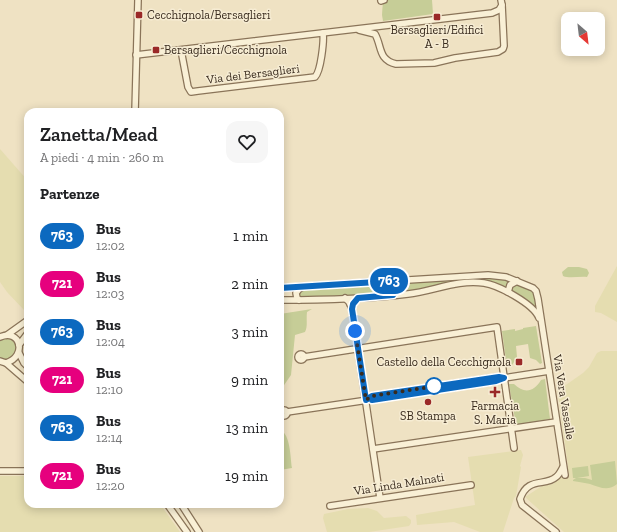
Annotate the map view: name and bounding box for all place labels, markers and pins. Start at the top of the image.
place label: Cecchignola/Bersaglieri [147,8,271,22]
marker: Cecchignola/Bersaglieri [134,10,144,20]
marker: Bersaglieri/Edifici A - B [432,12,442,22]
place label: Bersaglieri/Edifici A - B [391,23,484,51]
place label: Bersaglieri/Cecchignola [164,43,287,57]
marker: Bersaglieri/Cecchignola [151,45,161,55]
place label: Castello della Cecchignola [377,355,511,369]
marker: Castello della Cecchignola [514,357,524,367]
unlabelled marker [425,377,443,395]
marker: Farmacia S. Maria [490,387,500,397]
marker: SB Stampa [423,397,433,407]
place label: Farmacia S. Maria [471,399,519,427]
place label: SB Stampa [400,409,456,423]

